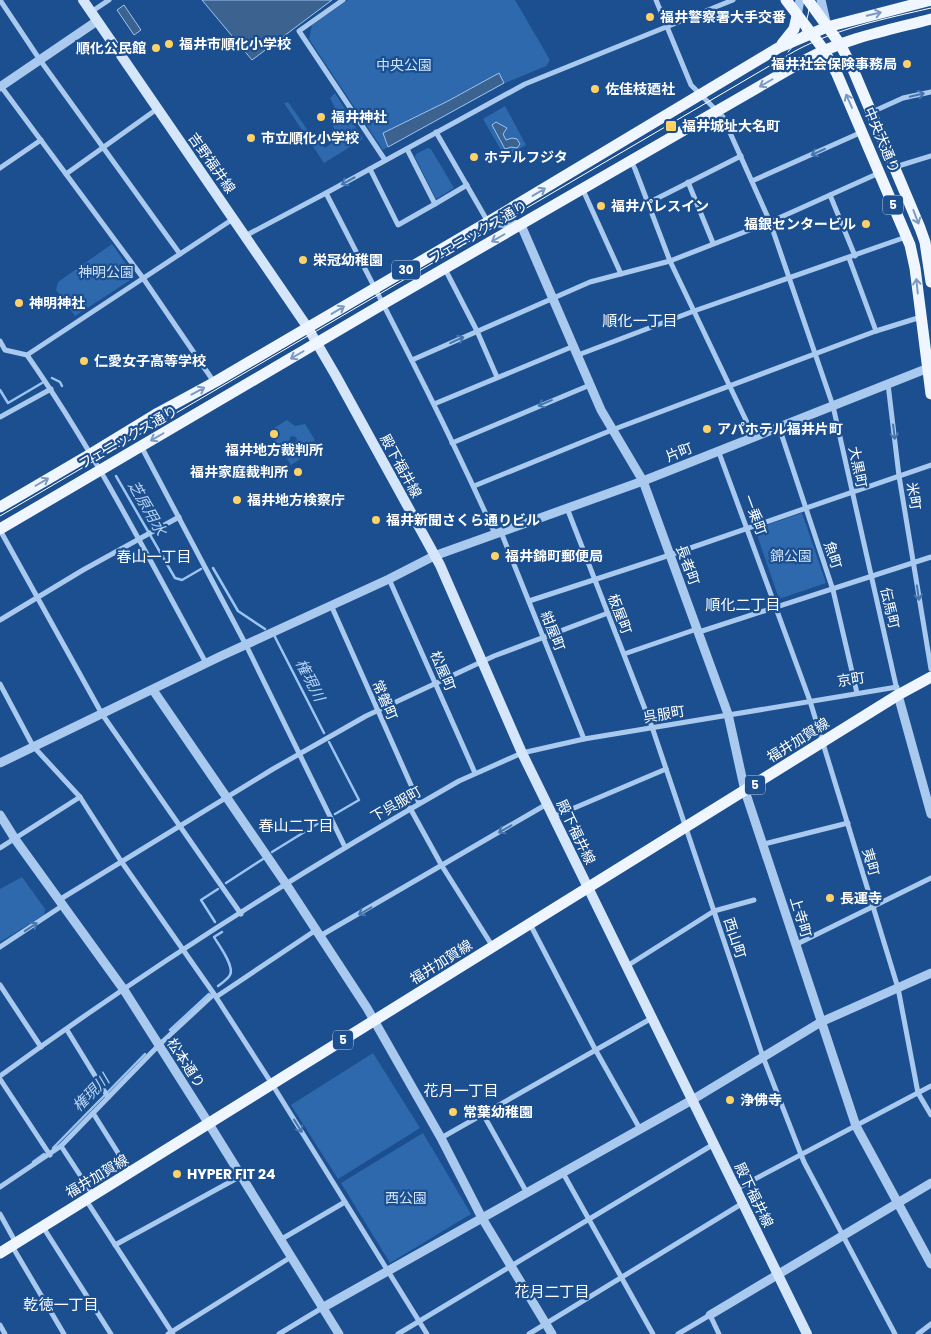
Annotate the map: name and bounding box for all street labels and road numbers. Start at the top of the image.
street label: 中央大通り [859,104,905,176]
street label: 吉野福井線 [184,129,240,197]
street label: フェニックス通り [425,195,531,269]
road number: 5 [883,196,903,214]
road number: 30 [392,260,420,280]
street label: フェニックス通り [75,400,181,474]
street label: 殿下福井線 [375,431,427,501]
street label: 片町 [662,437,696,467]
street label: 大黒町 [844,444,872,490]
street label: 米町 [902,481,926,511]
street label: 一乗町 [738,492,772,538]
street label: 魚町 [819,539,847,571]
street label: 長者町 [671,542,705,588]
street label: 伝馬町 [876,585,904,631]
street label: 板屋町 [603,591,637,637]
street label: 紺屋町 [536,608,570,654]
street label: 松屋町 [425,648,461,694]
street label: 京町 [836,667,866,691]
street label: 常磐町 [367,677,403,723]
street label: 呉服町 [642,701,686,727]
street label: 福井加賀線 [763,713,833,767]
road number: 5 [745,776,765,794]
street label: 下呉服町 [367,781,425,827]
street label: 殿下福井線 [552,796,600,868]
street label: 夷町 [858,846,884,878]
street label: 上寺町 [785,894,817,940]
street label: 西山町 [719,915,751,961]
street label: 福井加賀線 [406,935,476,989]
road number: 5 [333,1030,353,1050]
street label: 松本通り [162,1034,210,1092]
street label: 福井加賀線 [62,1149,132,1203]
street label: 殿下福井線 [730,1159,778,1231]

